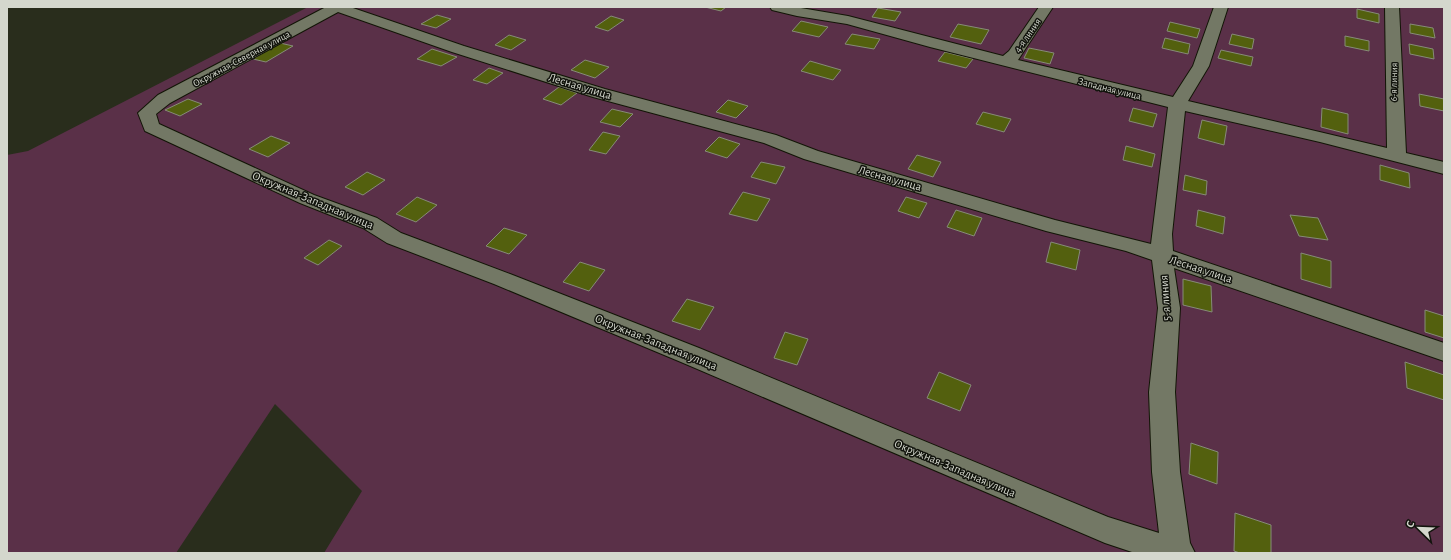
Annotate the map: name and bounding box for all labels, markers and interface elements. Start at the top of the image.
street label: 4-я линия [1013,17,1043,54]
street label: Окружная-Северная улица [191,29,292,89]
street label: 6-я линия [1389,62,1399,102]
street label: Лесная улица [547,71,613,102]
street label: Западная улица [1077,76,1143,102]
street label: Лесная улица [857,163,923,194]
street label: Окружная-Западная улица [250,169,376,232]
street label: Лесная улица [1168,253,1234,286]
street label: 5-я линия [1157,275,1173,321]
street label: Окружная-Западная улица [593,312,719,373]
street label: Окружная-Западная улица [892,437,1018,500]
north arrow [1399,508,1439,548]
text: С [1404,519,1417,529]

